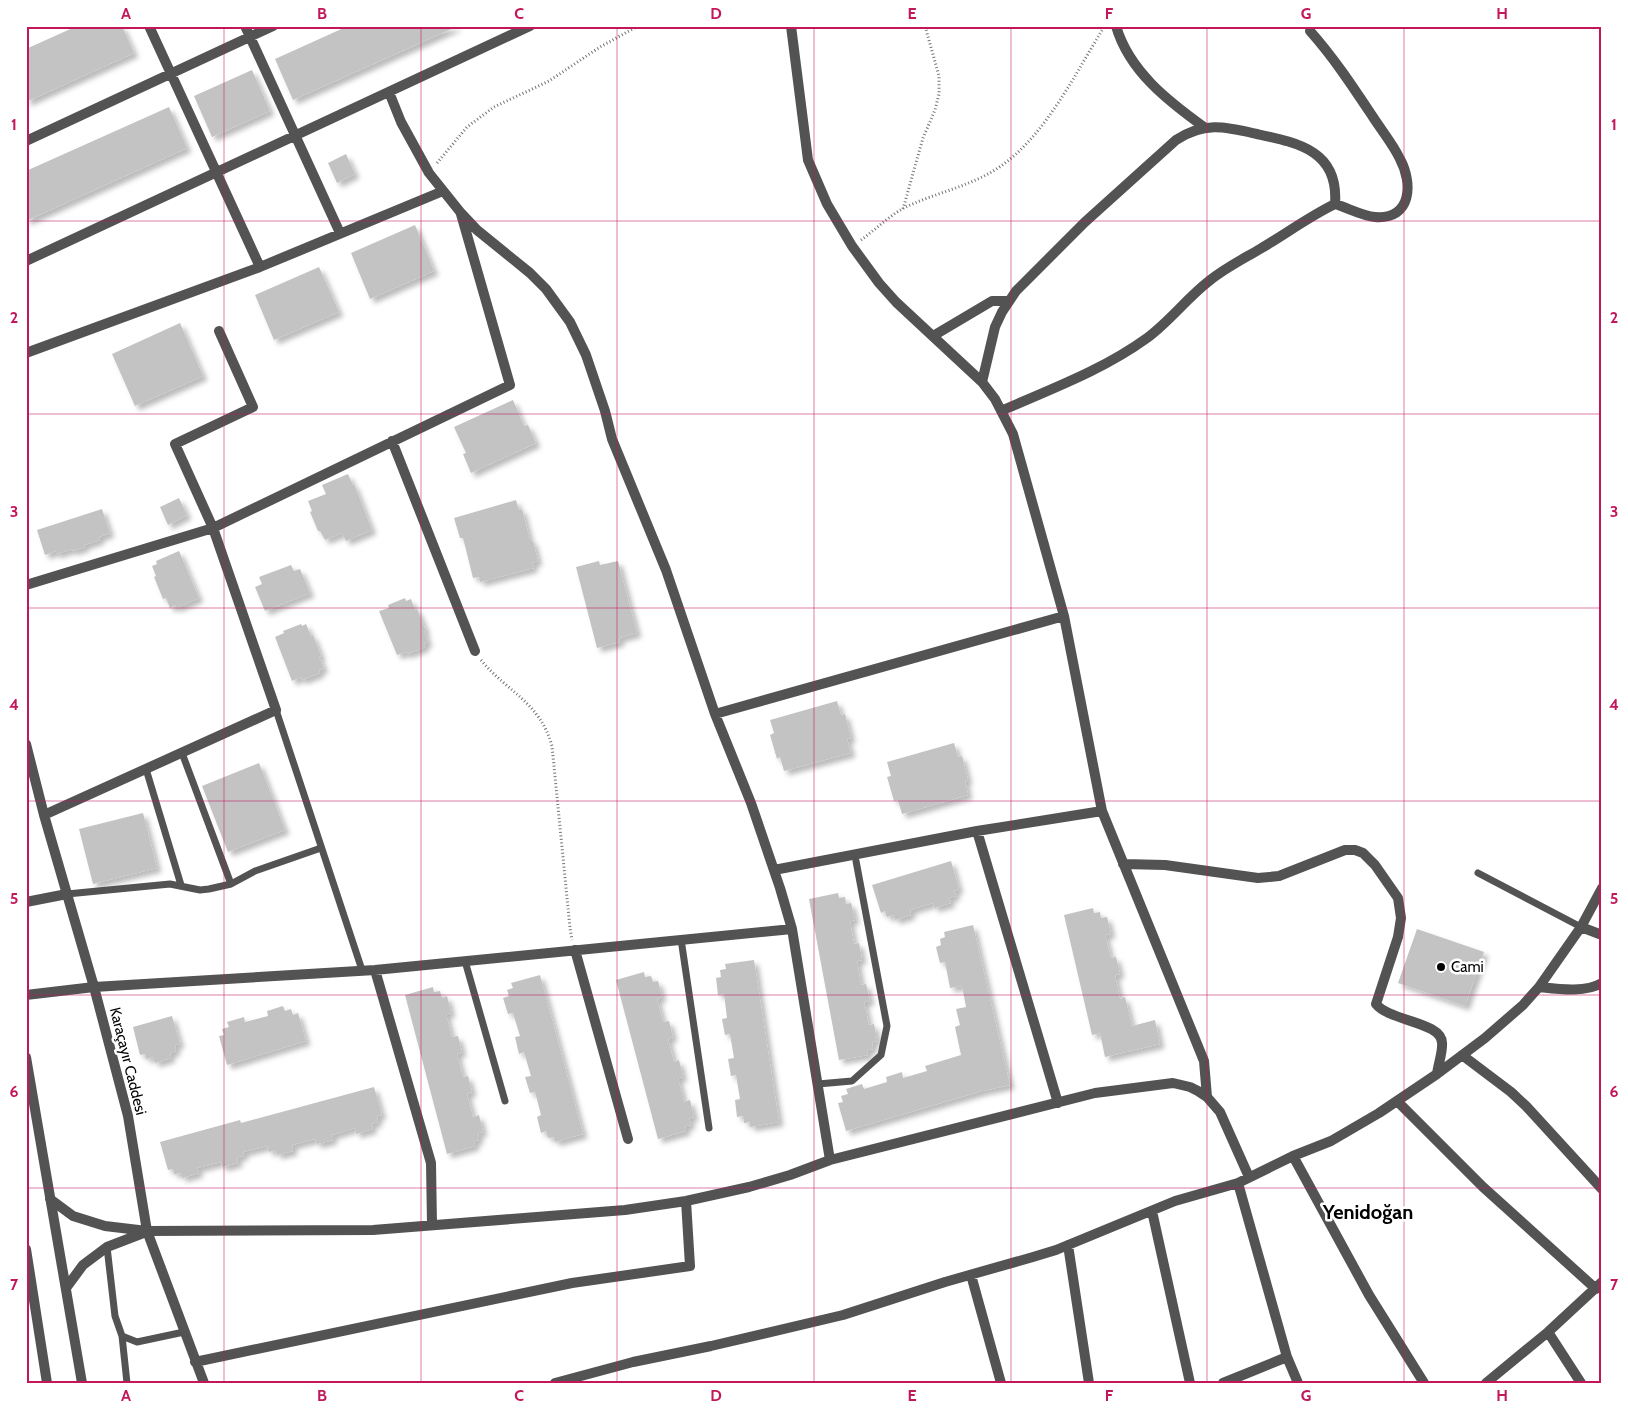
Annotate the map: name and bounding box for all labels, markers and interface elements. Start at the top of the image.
text: A [121,4,131,23]
text: B [317,4,327,23]
text: C [514,4,524,23]
text: D [710,4,722,23]
text: E [907,4,917,23]
text: F [1105,4,1114,23]
text: G [1301,4,1311,23]
text: H [1496,4,1508,23]
text: 1 [11,115,17,134]
text: 1 [1611,115,1617,134]
text: 2 [10,308,18,327]
text: 2 [1610,308,1618,327]
text: 3 [10,502,18,521]
text: 3 [1610,502,1618,521]
text: 4 [9,695,19,714]
text: 4 [1609,695,1619,714]
text: 5 [10,889,18,908]
text: 5 [1610,889,1618,908]
place label: Cami [1451,958,1484,976]
marker: Cami [1435,961,1447,973]
street label: Karaçayır Caddesi [106,1005,150,1117]
text: 6 [10,1082,19,1101]
text: 6 [1610,1082,1619,1101]
district label: Yenidoğan [1322,1200,1413,1224]
text: 7 [10,1275,19,1294]
text: 7 [1610,1275,1619,1294]
text: A [121,1386,131,1405]
text: B [317,1386,327,1405]
text: C [514,1386,524,1405]
text: D [710,1386,722,1405]
text: E [907,1386,917,1405]
text: F [1105,1386,1114,1405]
text: G [1301,1386,1311,1405]
text: H [1496,1386,1508,1405]

